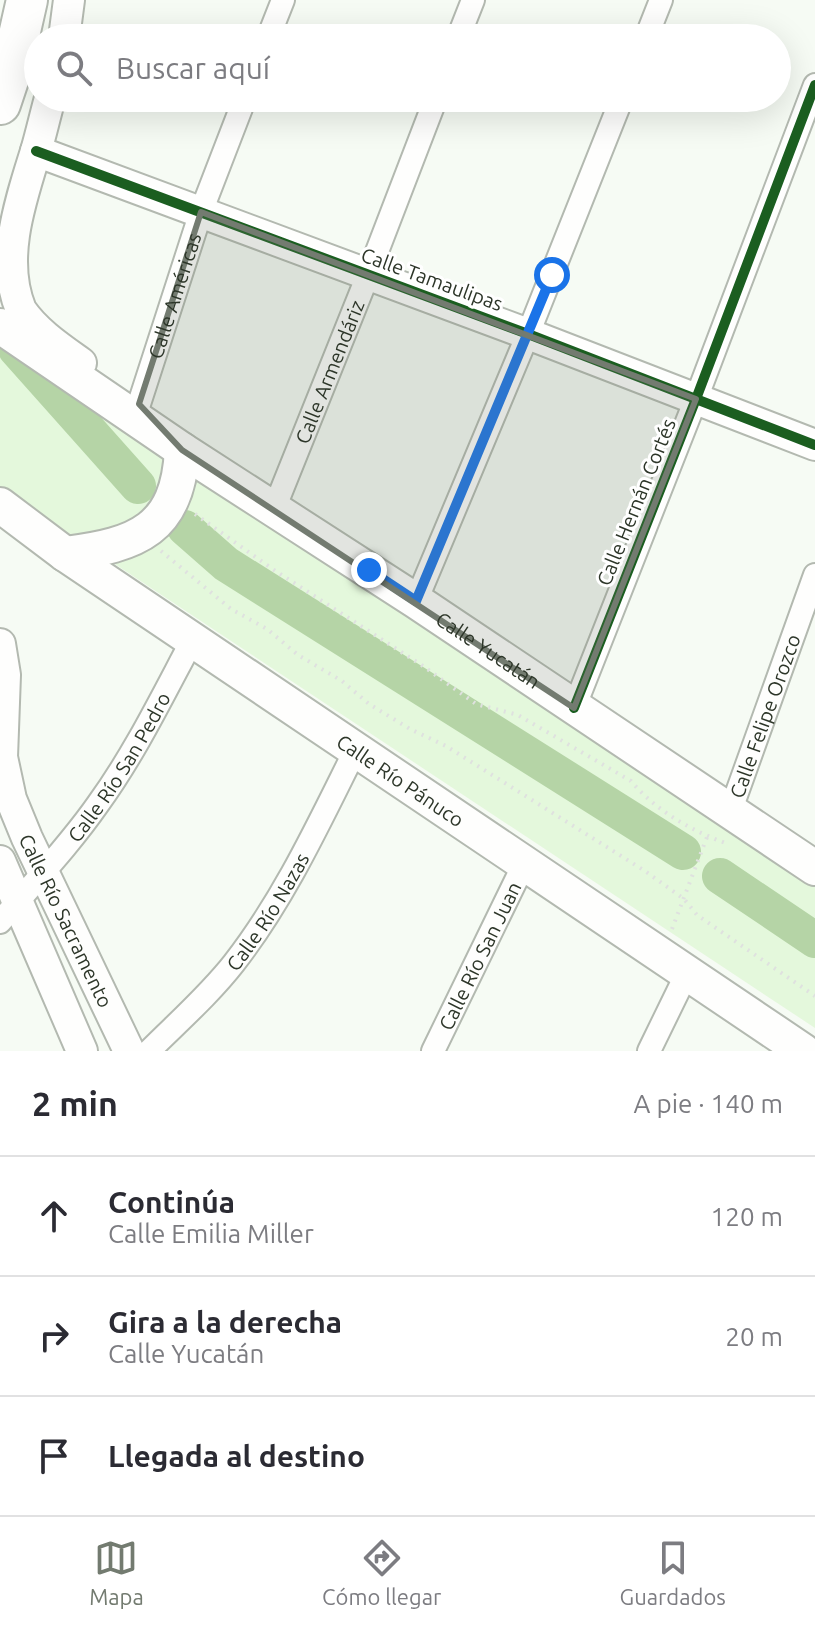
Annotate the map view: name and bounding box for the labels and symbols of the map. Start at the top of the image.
street label: Calle Américas [143,230,205,361]
street label: Calle Tamaulipas [358,243,506,315]
route start [534,257,570,293]
street label: Calle Armendáriz [290,297,368,447]
street label: Calle Hernán Cortés [592,415,680,589]
route end [351,552,387,588]
street label: Calle Yucatán [432,607,545,693]
street label: Calle Felipe Orozco [725,631,804,801]
street label: Calle Río San Pedro [63,688,174,846]
street label: Calle Río Pánuco [333,729,468,831]
street label: Calle Río Sacramento [15,830,118,1011]
street label: Calle Río Nazas [221,849,313,975]
street label: Calle Río San Juan [434,878,525,1034]

